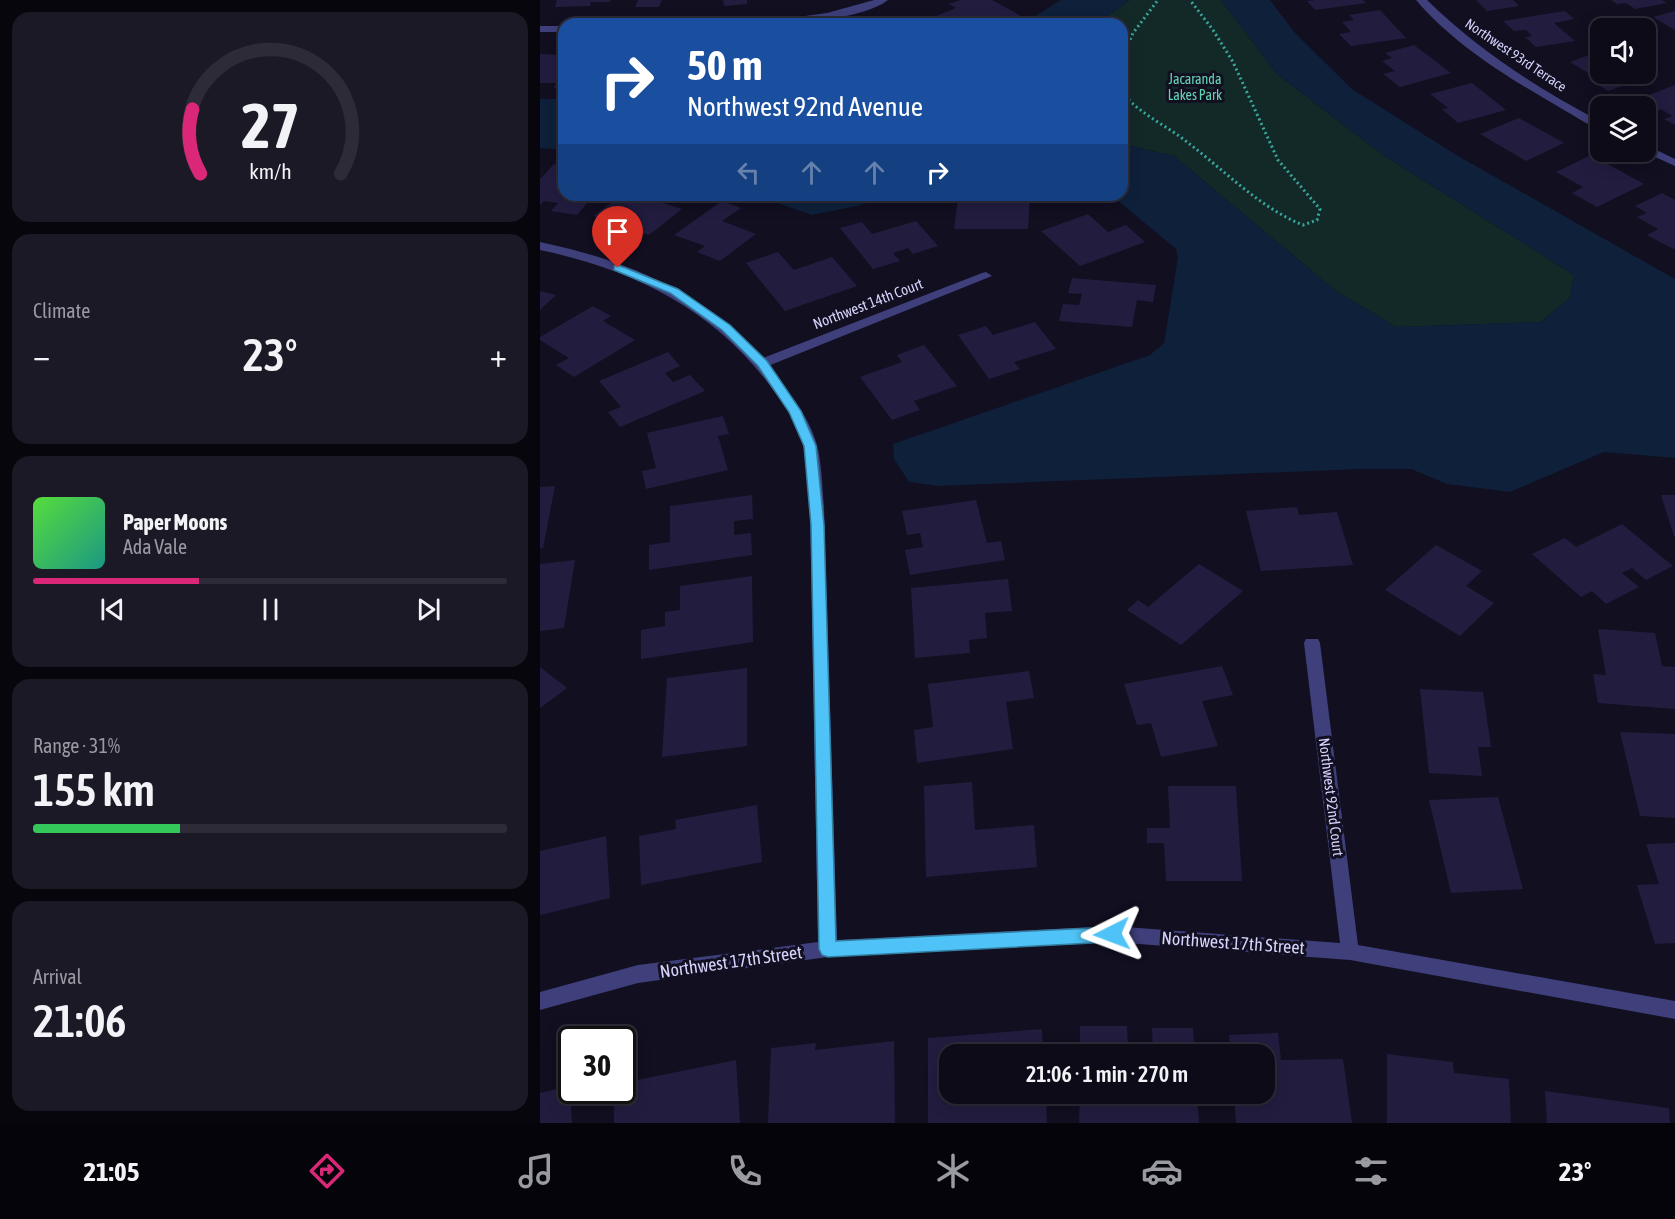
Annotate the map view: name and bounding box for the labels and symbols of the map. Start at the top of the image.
street label: Northwest 93rd Terrace [1462,15,1570,95]
park label: Jacaranda Lakes Park [1168,71,1222,103]
pin [592,206,643,268]
street label: Northwest 14th Court [810,275,925,332]
street label: Northwest 92nd Court [1316,737,1347,857]
position arrow [1080,902,1144,966]
street label: Northwest 17th Street [1161,927,1305,958]
street label: Northwest 17th Street [658,941,804,982]
speed limit sign: 30 [558,1026,636,1104]

